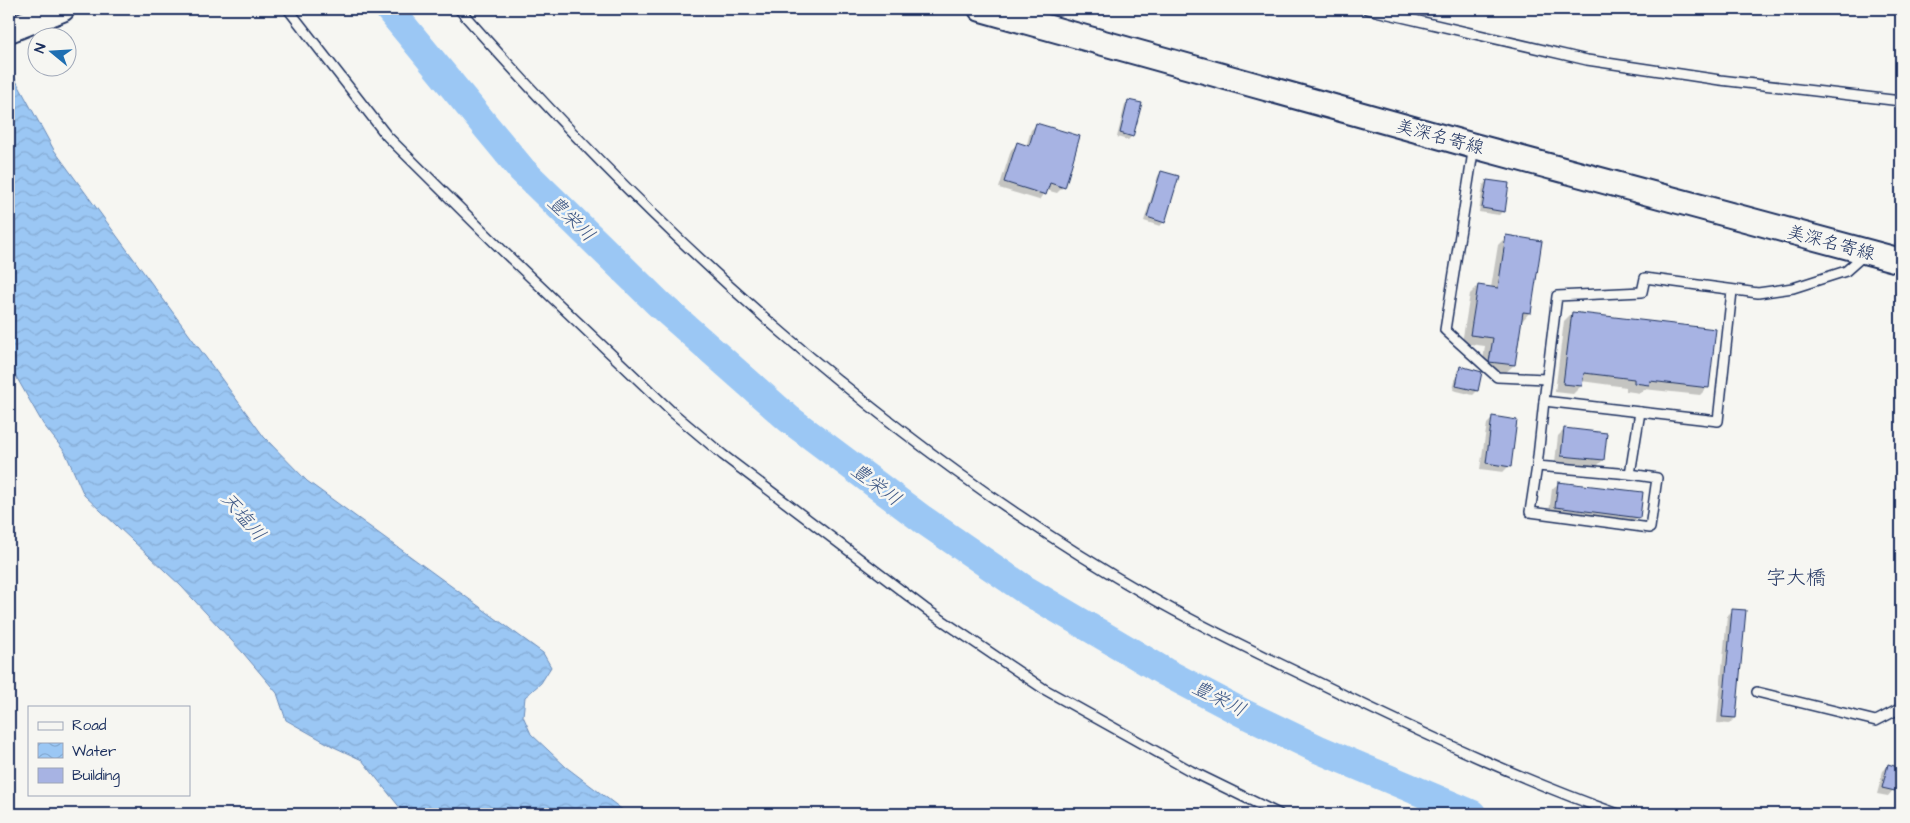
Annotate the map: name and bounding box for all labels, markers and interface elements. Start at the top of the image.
north arrow [28,28,78,78]
text: N [30,41,52,56]
street label: 美深名寄線 [1393,113,1487,161]
water label: 豊栄川 [541,189,601,249]
street label: 美深名寄線 [1784,219,1878,267]
water label: 豊栄川 [845,457,907,513]
water label: 天塩川 [214,487,272,547]
district label: 字大橋 [1766,564,1826,592]
water label: 豊栄川 [1187,674,1251,724]
legend [28,706,190,796]
text: Road [72,715,107,736]
text: Water [72,741,116,762]
text: Building [72,765,120,787]

